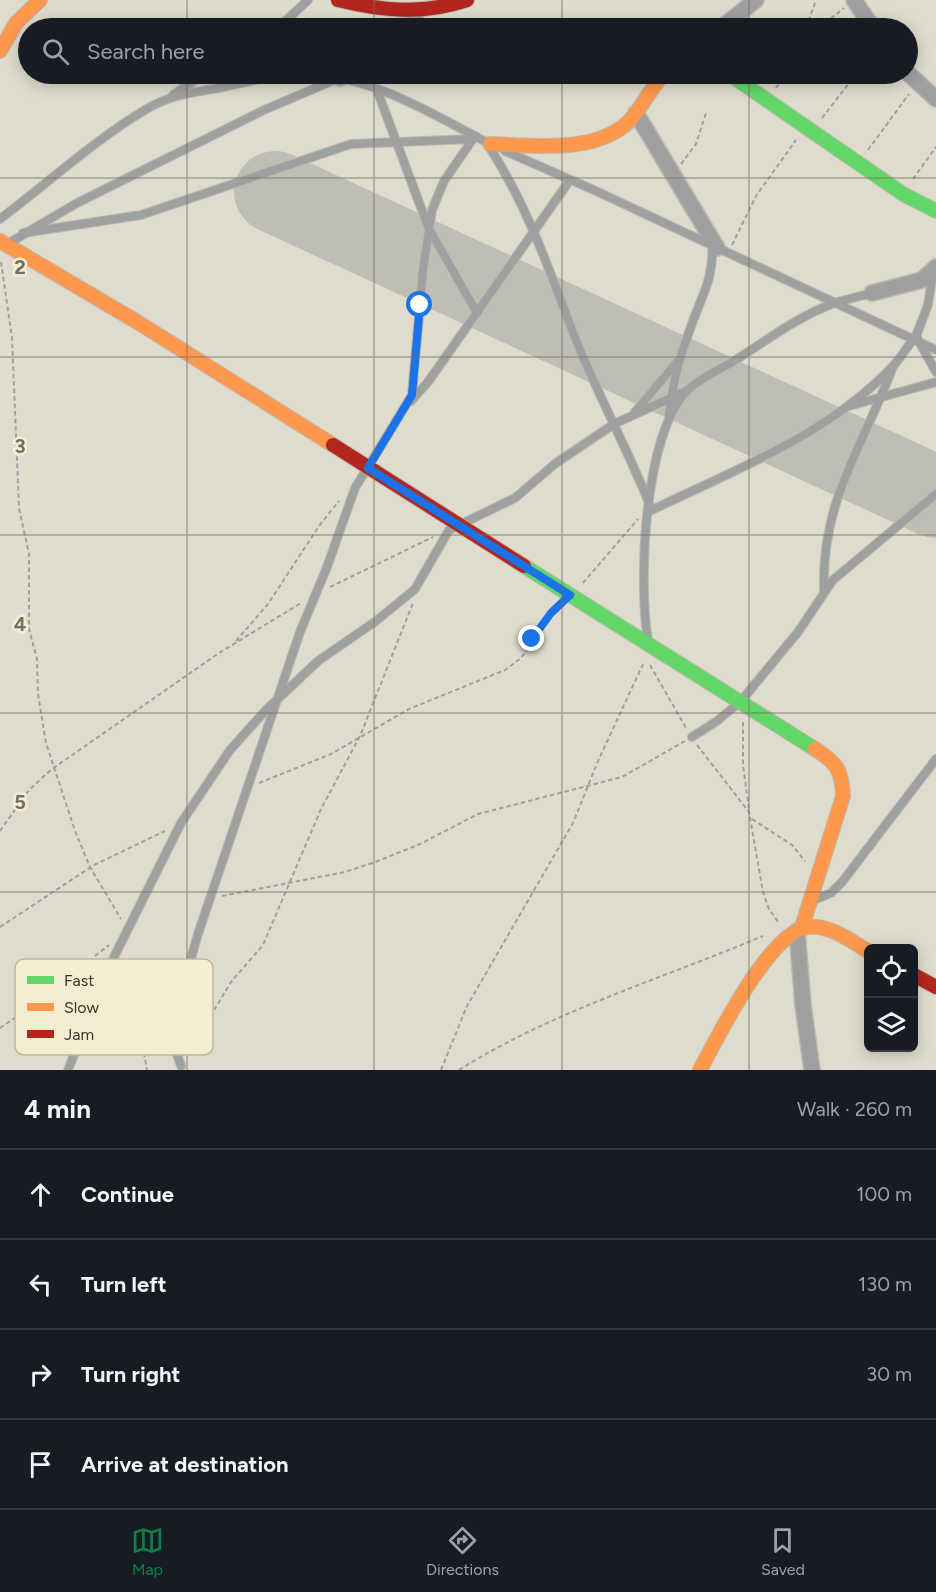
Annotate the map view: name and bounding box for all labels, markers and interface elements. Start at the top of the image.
search box [18,18,918,84]
icon: search [39,35,72,68]
text: Search here [87,38,205,65]
text: 2 [14,255,26,279]
route start [406,291,432,317]
text: 3 [14,434,26,458]
text: 4 [14,612,27,636]
route end [518,625,544,651]
text: 5 [14,790,26,814]
map controls [864,944,918,1052]
button: locate [864,944,918,998]
legend [15,959,213,1055]
text: Fast [64,971,94,990]
text: Slow [64,998,99,1017]
button: layers [864,998,918,1052]
text: Jam [64,1025,94,1044]
text: 4 min [24,1093,91,1125]
text: Walk · 260 m [797,1097,912,1121]
icon: ahead [24,1178,57,1211]
text: Continue [81,1181,174,1208]
text: 100 m [856,1182,912,1206]
icon: left [24,1268,57,1301]
text: Turn left [81,1271,167,1298]
text: 130 m [858,1272,912,1296]
icon: right [24,1358,57,1391]
text: Turn right [81,1361,180,1388]
text: 30 m [866,1362,912,1386]
icon: arrive [24,1448,57,1481]
text: Arrive at destination [81,1451,289,1478]
tab: Map [131,1524,164,1579]
tab: Directions [426,1524,499,1579]
tab: Saved [761,1524,805,1579]

